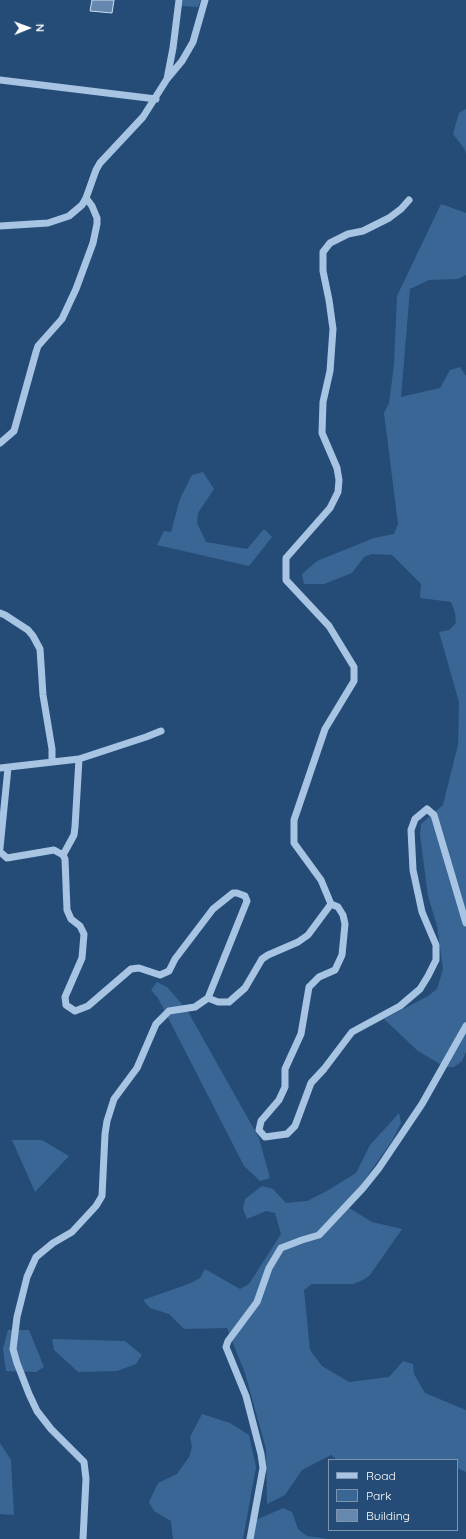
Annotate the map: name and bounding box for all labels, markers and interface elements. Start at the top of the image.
north arrow [8,8,48,48]
text: N [33,24,47,32]
legend [328,1459,458,1531]
text: Road [366,1468,396,1483]
text: Park [366,1488,391,1503]
text: Building [366,1508,410,1523]

